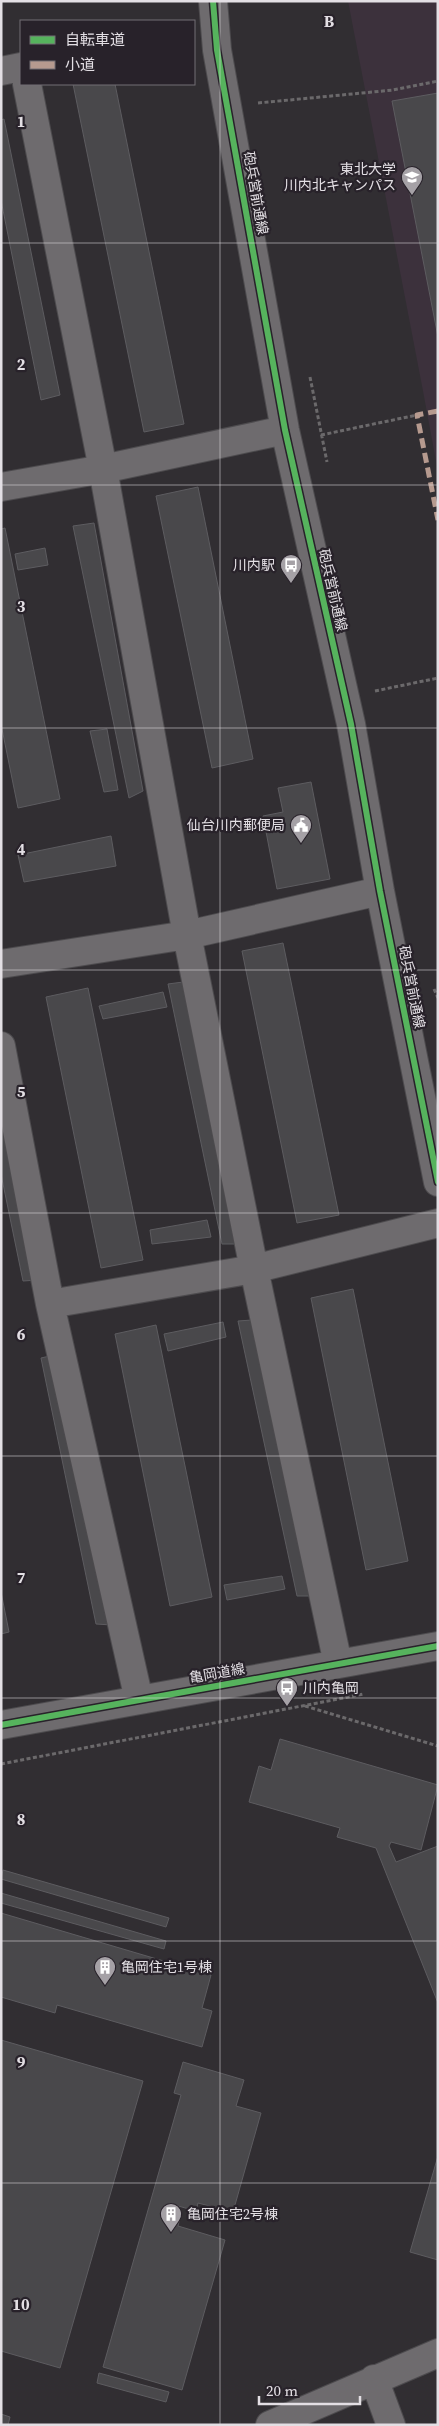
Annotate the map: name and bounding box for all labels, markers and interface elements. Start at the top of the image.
text: B [324,10,335,32]
legend [20,20,195,85]
text: 自転車道 [65,29,125,50]
text: 小道 [65,54,95,75]
text: 1 [17,110,25,132]
street label: 砲兵営前通線 [239,150,273,236]
place label: 東北大学 川内北キャンパス [284,159,396,195]
school or university icon: 東北大学 川内北キャンパス [400,165,424,196]
text: 2 [17,353,26,375]
street label: 砲兵営前通線 [314,547,352,633]
bus stop icon: 川内駅 [279,553,303,584]
place label: 川内駅 [233,555,275,575]
text: 3 [17,595,26,617]
public building icon: 仙台川内郵便局 [289,813,313,844]
place label: 仙台川内郵便局 [187,815,285,835]
text: 4 [17,838,26,860]
street label: 砲兵営前通線 [394,944,430,1030]
text: 5 [17,1080,26,1102]
text: 6 [17,1323,26,1345]
text: 7 [17,1566,26,1588]
street label: 亀岡道線 [188,1658,246,1688]
bus stop icon: 川内亀岡 [275,1676,299,1707]
place label: 川内亀岡 [303,1678,359,1698]
text: 8 [17,1808,25,1830]
building icon: 亀岡住宅1号棟 [93,1955,117,1986]
place label: 亀岡住宅1号棟 [121,1957,212,1977]
text: 9 [17,2051,26,2073]
building icon: 亀岡住宅2号棟 [159,2202,183,2233]
place label: 亀岡住宅2号棟 [187,2204,278,2224]
text: 10 [12,2293,30,2315]
scale bar [259,2374,360,2406]
text: 20 m [266,2380,298,2401]

